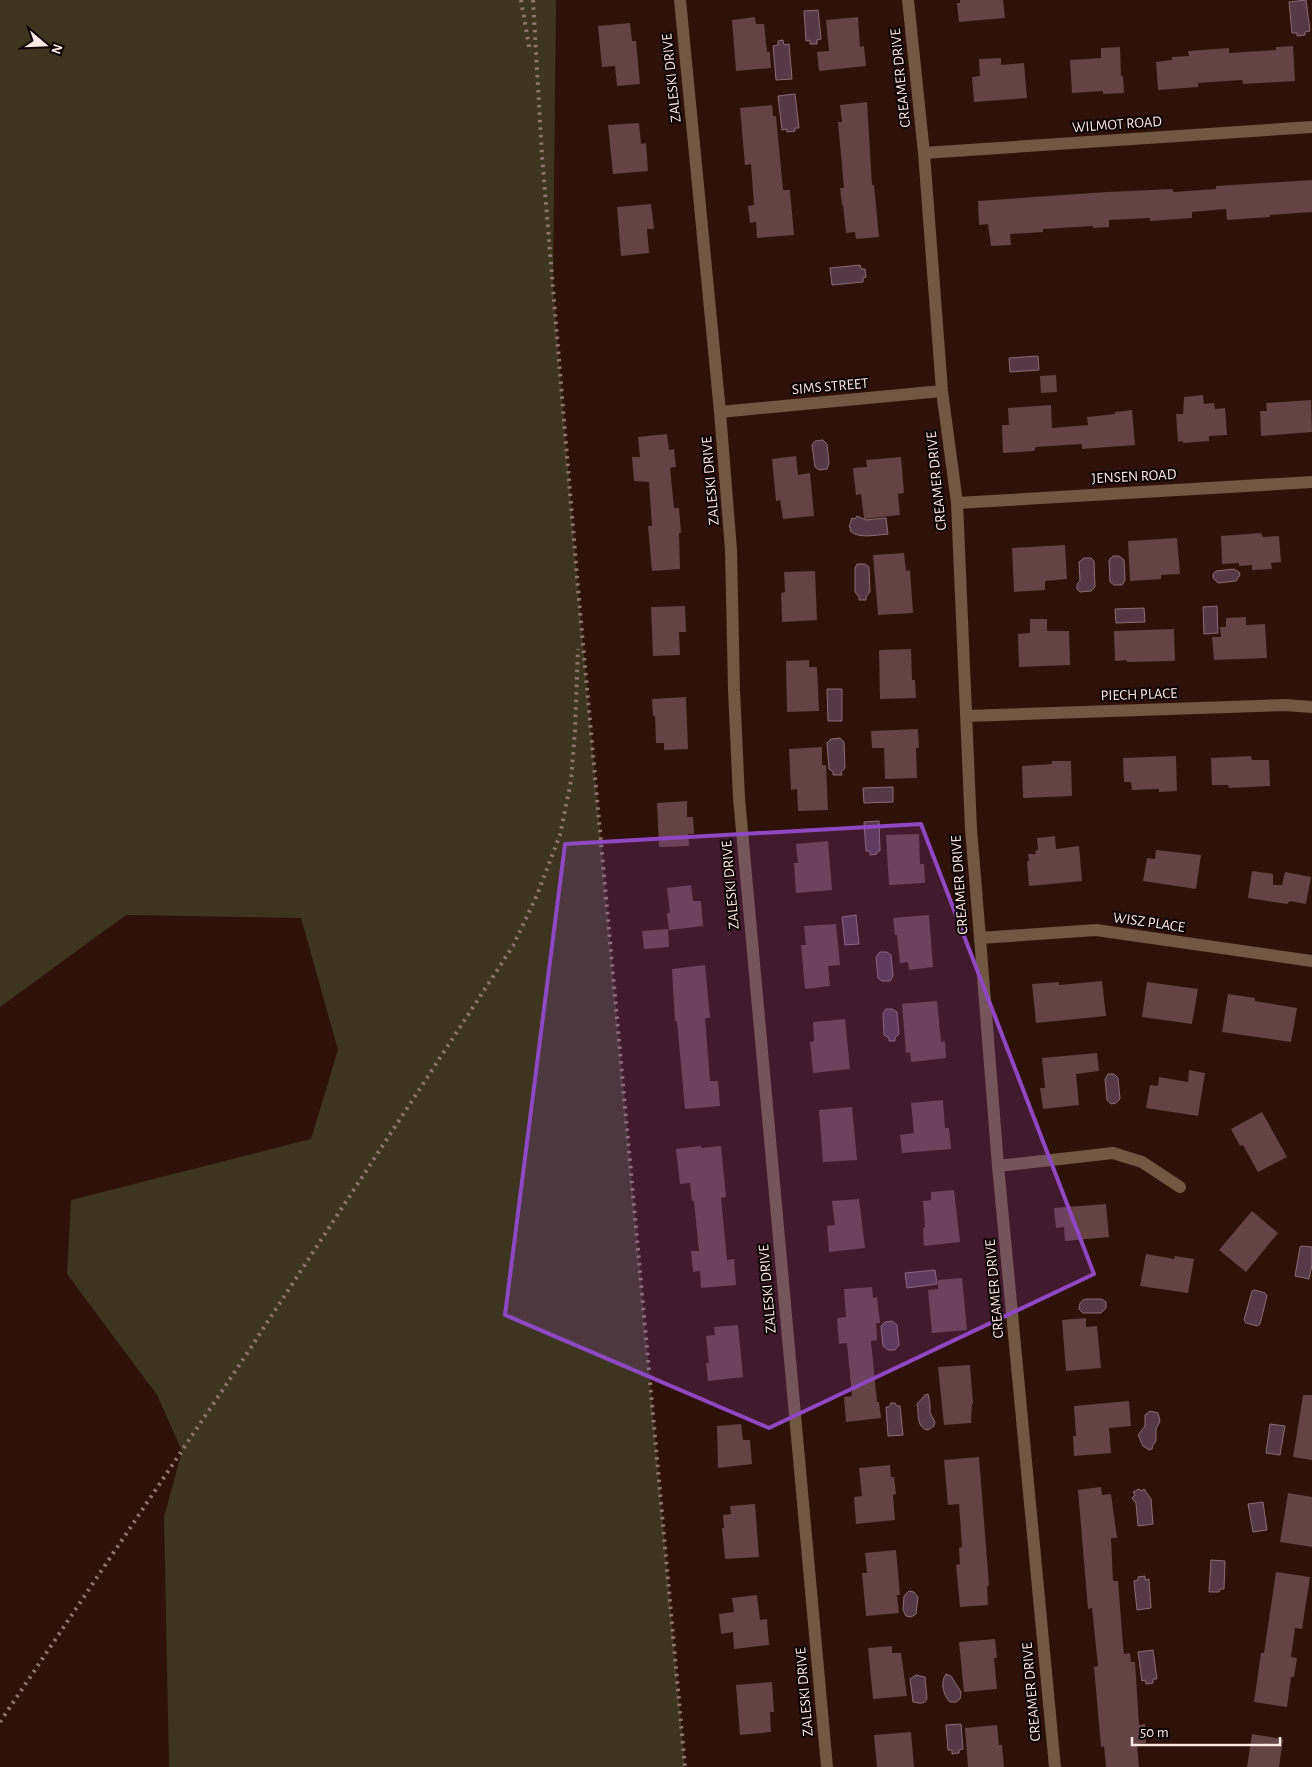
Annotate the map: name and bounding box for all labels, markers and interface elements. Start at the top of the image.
north arrow [20,20,70,70]
street label: CREAMER DRIVE [888,28,913,128]
street label: ZALESKI DRIVE [659,33,684,123]
text: N [48,42,65,56]
street label: WILMOT ROAD [1072,114,1163,135]
street label: SIMS STREET [791,376,870,397]
street label: CREAMER DRIVE [924,431,949,531]
street label: ZALESKI DRIVE [699,436,722,526]
street label: JENSEN ROAD [1091,467,1177,486]
street label: PIECH PLACE [1100,686,1178,703]
street label: CREAMER DRIVE [949,835,970,935]
street label: ZALESKI DRIVE [719,840,742,930]
street label: WISZ PLACE [1112,910,1186,935]
street label: CREAMER DRIVE [983,1239,1006,1339]
street label: ZALESKI DRIVE [756,1244,779,1334]
street label: CREAMER DRIVE [1020,1642,1043,1742]
street label: ZALESKI DRIVE [793,1647,816,1737]
scale bar [1132,1714,1280,1746]
text: 50 m [1140,1725,1169,1740]

